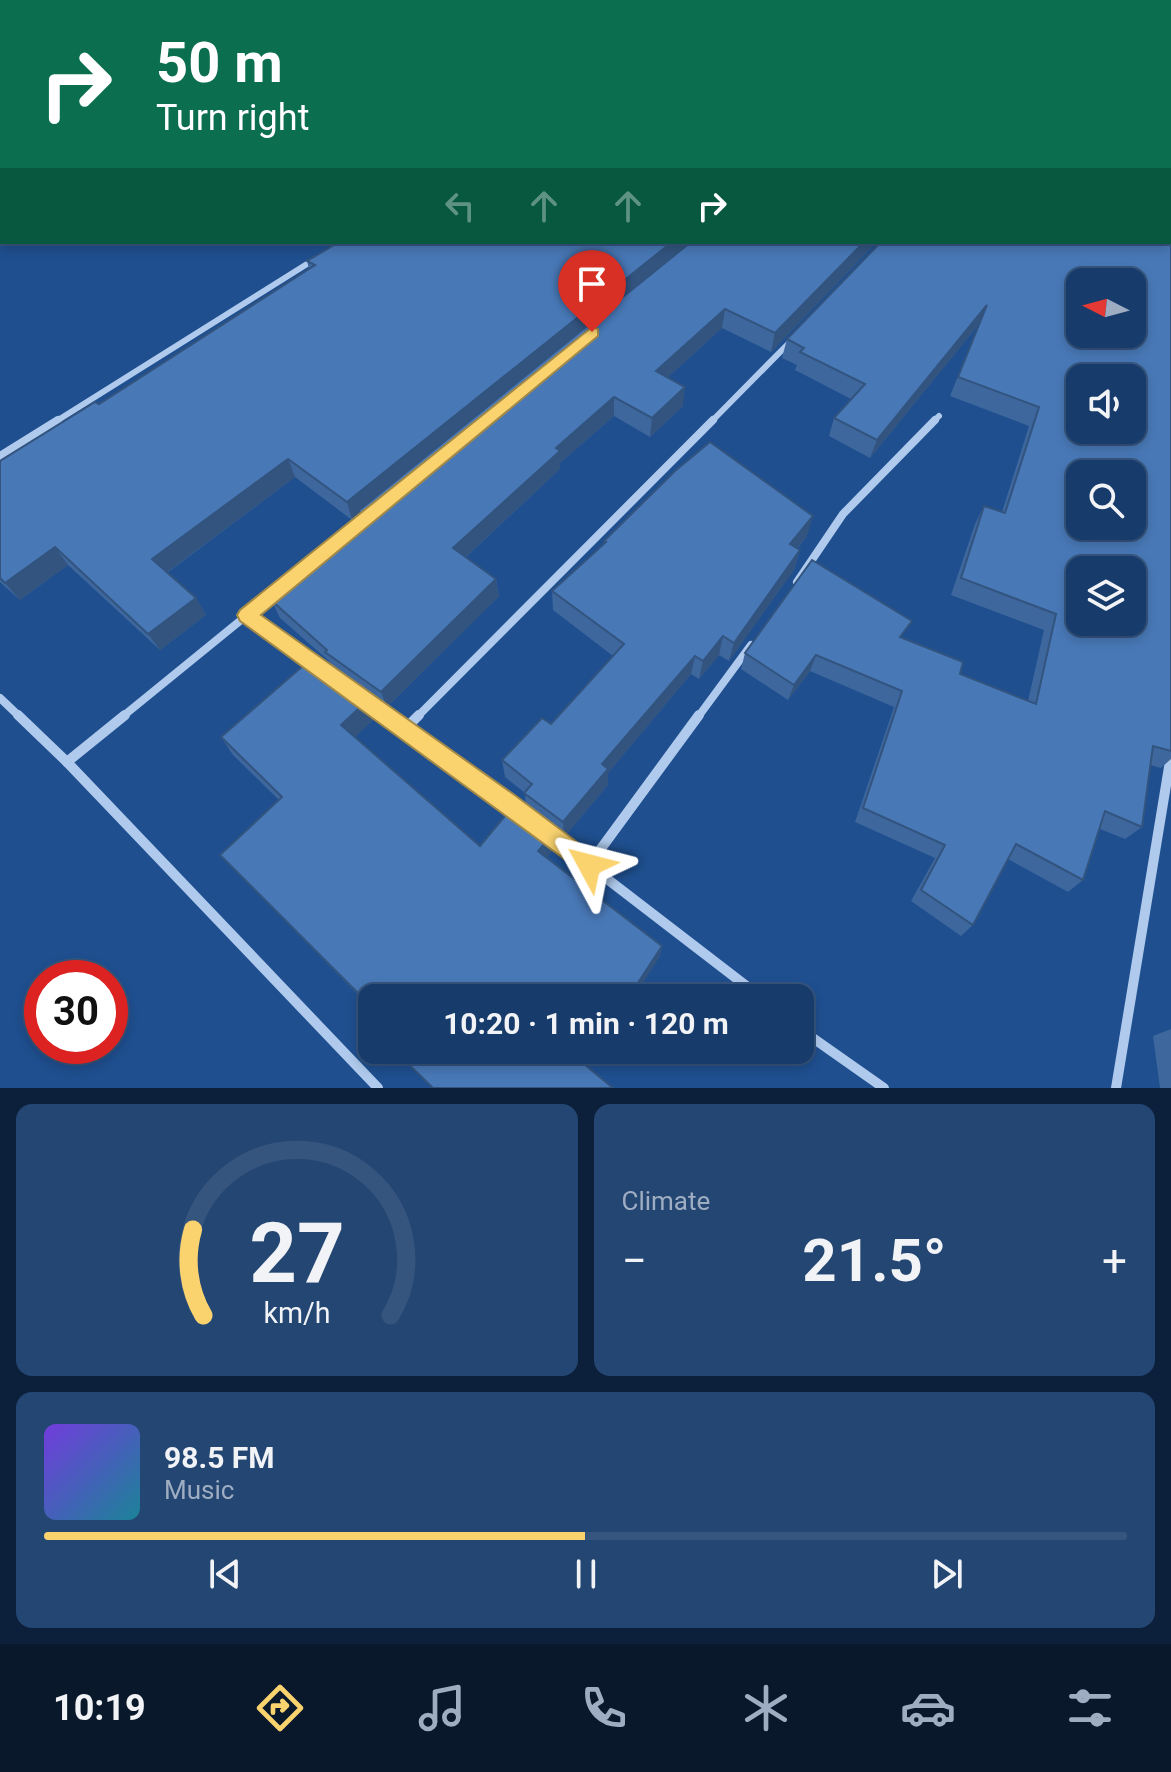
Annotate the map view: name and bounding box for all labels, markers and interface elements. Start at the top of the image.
text: 50 m [156,30,283,96]
icon: right [24,32,128,136]
text: Turn right [156,97,309,139]
icon: left [438,184,482,228]
icon: ahead [522,184,566,228]
icon: ahead [606,184,650,228]
icon: right [690,184,734,228]
pin [558,250,626,332]
icon: arrive [570,262,614,306]
north arrow [1066,268,1146,348]
map controls [1066,268,1146,636]
button: sound [1066,364,1146,444]
button: search [1066,460,1146,540]
button: layers [1066,556,1146,636]
position arrow [547,823,631,907]
speed limit sign: 30 [24,960,128,1064]
text: 10:20 · 1 min · 120 m [443,1006,729,1041]
text: Climate [622,1186,710,1216]
text: 27 [249,1205,344,1302]
text: 21.5° [802,1225,946,1296]
text: − [622,1235,647,1287]
text: + [1102,1235,1127,1287]
text: km/h [263,1296,330,1330]
text: 98.5 FM [164,1440,275,1475]
text: Music [164,1475,234,1505]
icon: previous [203,1552,247,1596]
icon: pause [564,1552,608,1596]
icon: next [925,1552,969,1596]
icon: directions [252,1680,308,1736]
icon: music [414,1680,470,1736]
icon: phone [576,1680,632,1736]
icon: climate [738,1680,794,1736]
icon: car [900,1680,956,1736]
icon: filters [1062,1680,1118,1736]
text: 10:19 [53,1687,146,1729]

